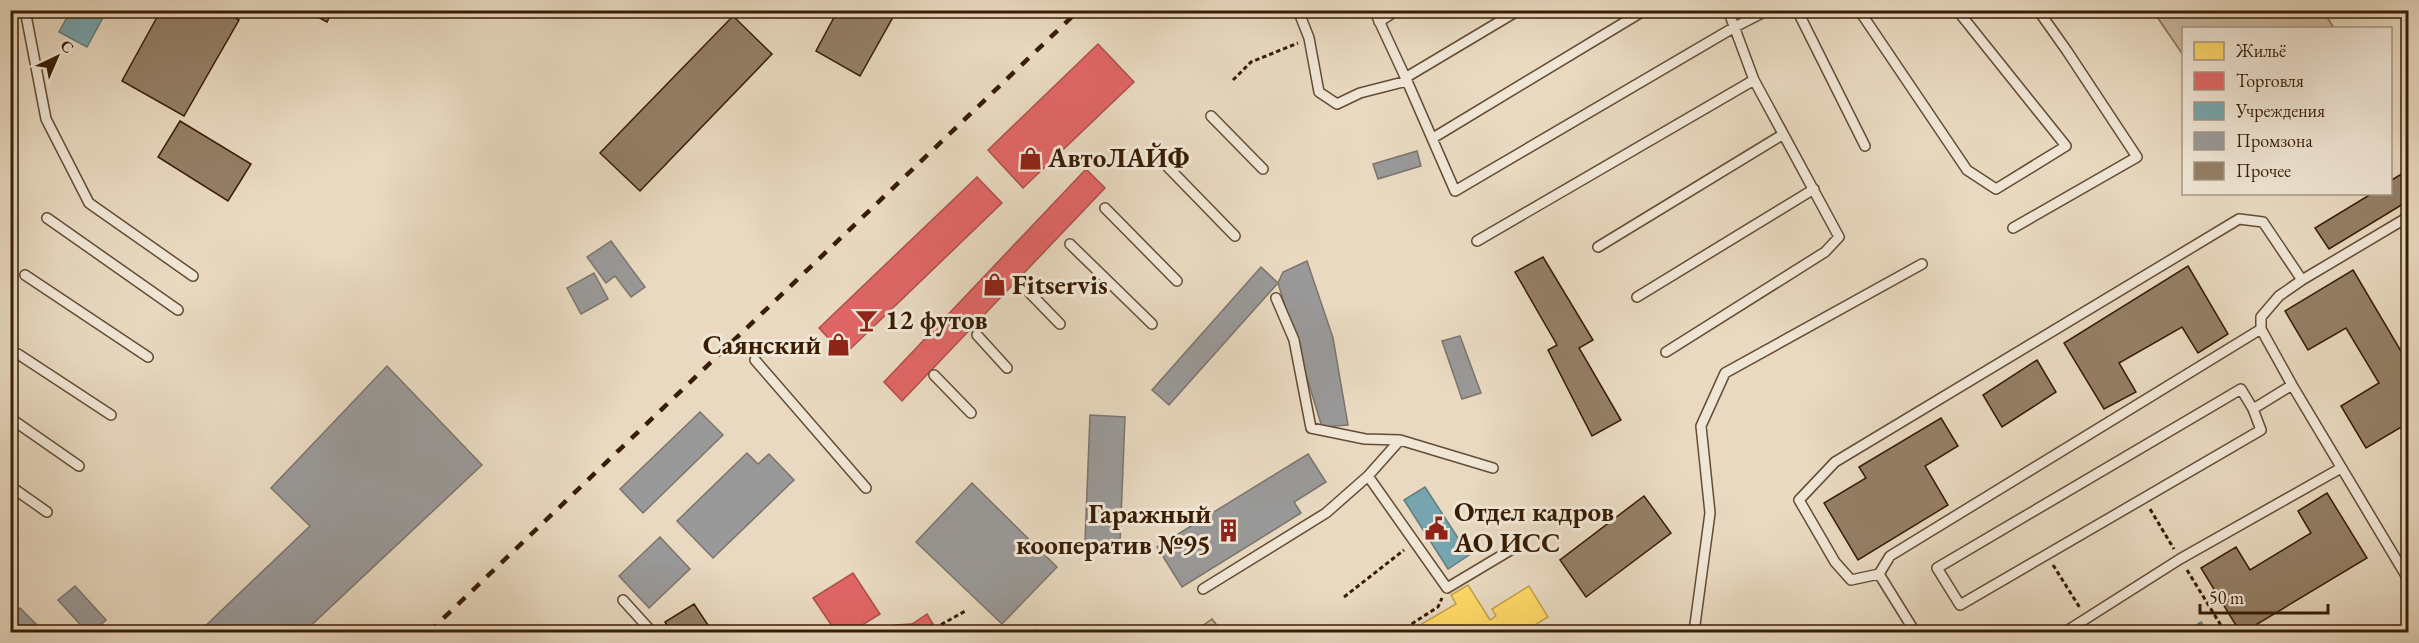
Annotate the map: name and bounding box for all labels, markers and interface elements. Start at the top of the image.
north arrow [27,27,87,87]
legend [2182,27,2392,195]
text: С [56,35,78,58]
text: Жильё [2235,39,2286,62]
text: Торговля [2236,69,2304,92]
text: Учреждения [2235,99,2325,122]
text: Промзона [2236,129,2313,152]
place label: АвтоЛАЙФ [1047,140,1189,175]
shop icon: АвтоЛАЙФ [1017,145,1043,171]
text: Прочее [2236,159,2291,182]
place label: Fitservis [1012,267,1108,302]
shop icon: Fitservis [981,272,1007,298]
place label: 12 футов [885,302,988,337]
bar icon: 12 футов [854,307,880,333]
place label: Саянский [703,327,821,362]
shop icon: Саянский [826,332,852,358]
place label: Отдел кадров АО ИСС [1453,494,1614,560]
place label: Гаражный кооператив №95 [1016,496,1211,562]
public building icon: Отдел кадров АО ИСС [1423,515,1449,541]
building icon: Гаражный кооператив №95 [1216,517,1242,543]
scale bar [2200,577,2328,615]
text: 50 m [2209,586,2244,609]

